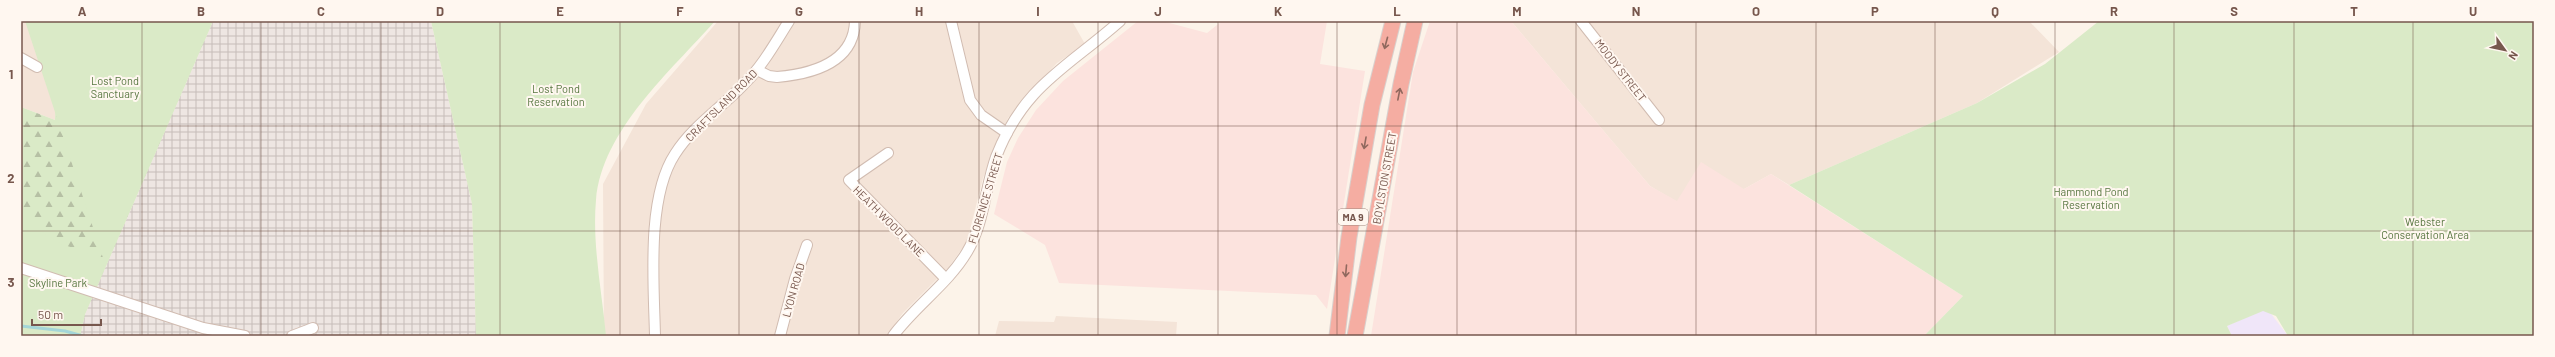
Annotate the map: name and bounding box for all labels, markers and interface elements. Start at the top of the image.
text: A [78,3,87,19]
text: B [197,3,205,19]
text: C [317,3,325,19]
text: D [436,3,444,19]
text: E [556,3,564,19]
text: F [676,3,684,19]
text: G [795,3,803,19]
text: H [915,3,923,19]
text: I [1036,3,1040,19]
text: J [1154,3,1162,19]
text: K [1274,3,1282,19]
text: L [1393,3,1401,19]
text: M [1512,3,1522,19]
text: N [1632,3,1640,19]
text: O [1752,3,1760,19]
text: P [1871,3,1879,19]
text: Q [1991,3,1999,19]
text: R [2110,3,2118,19]
text: S [2230,3,2238,19]
text: T [2350,3,2358,19]
text: U [2469,3,2477,19]
north arrow [2485,30,2525,70]
one-way arrow [1382,36,1389,49]
street label: MOODY STREET [1593,36,1649,104]
text: N [2506,49,2521,62]
text: 1 [9,66,13,82]
street label: CRAFTSLAND ROAD [682,66,760,144]
park label: Lost Pond Sanctuary [91,74,139,100]
park label: Lost Pond Reservation [527,82,585,108]
one-way arrow [1395,88,1403,101]
street label: BOYLSTON STREET [1370,131,1398,225]
one-way arrow [1361,136,1369,149]
street label: FLORENCE STREET [965,151,1005,245]
text: 2 [7,170,15,186]
street label: HEATH WOOD LANE [851,183,927,259]
park label: Hammond Pond Reservation [2053,185,2129,211]
road number: MA 9 [1338,209,1368,225]
park label: Webster Conservation Area [2381,215,2469,241]
street label: LYON ROAD [779,261,807,318]
one-way arrow [1342,265,1349,278]
text: 3 [7,274,15,290]
park label: Skyline Park [29,276,87,289]
scale bar [32,301,101,327]
text: 50 m [38,307,63,321]

